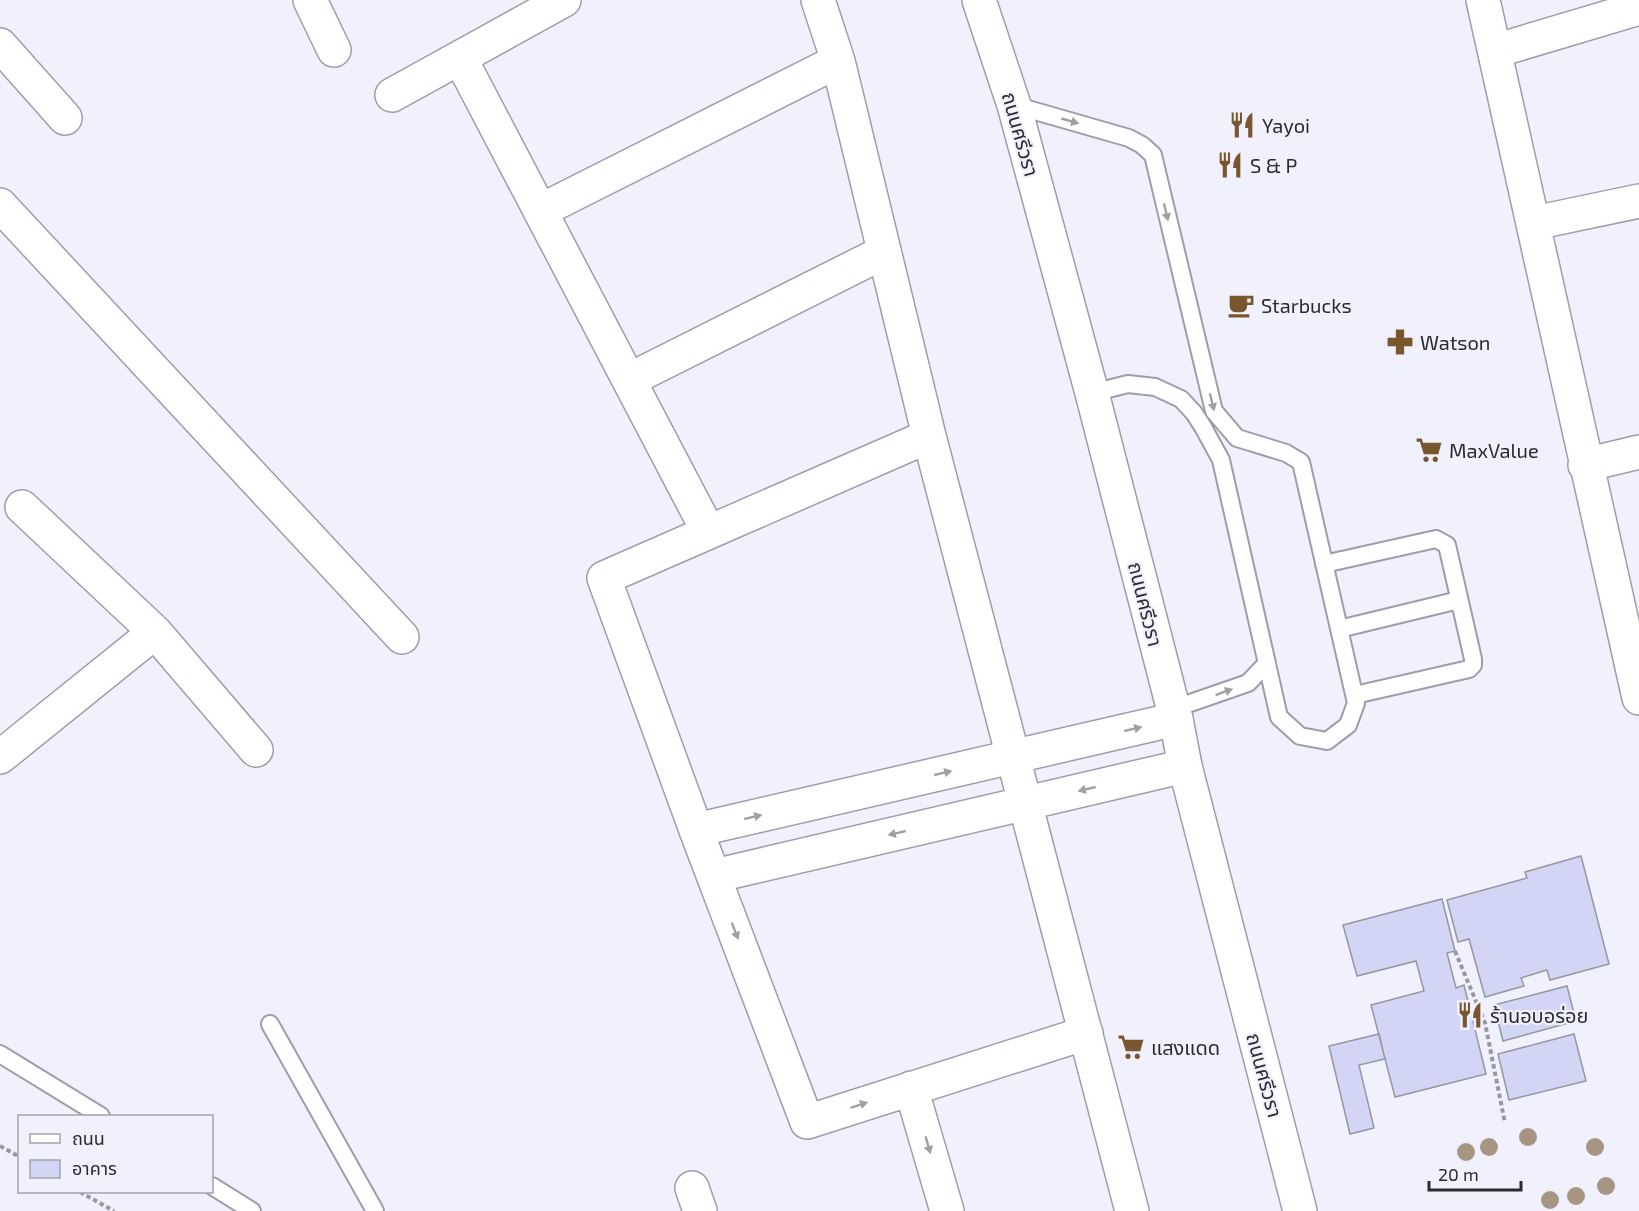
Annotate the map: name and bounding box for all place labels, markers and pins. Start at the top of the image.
restaurant icon: Yayoi [1227,110,1257,140]
place label: Yayoi [1262,113,1310,137]
restaurant icon: S & P [1215,150,1245,180]
place label: S & P [1250,153,1297,177]
cafe icon: Starbucks [1226,290,1256,320]
place label: Starbucks [1261,293,1352,317]
pharmacy icon: Watson [1385,327,1415,357]
place label: Watson [1420,330,1490,354]
supermarket icon: MaxValue [1414,435,1444,465]
place label: MaxValue [1449,438,1539,462]
restaurant icon: ร้านอบอร่อย [1455,1000,1485,1030]
place label: ร้านอบอร่อย [1490,1003,1588,1027]
supermarket icon: แสงแดด [1116,1032,1146,1062]
place label: แสงแดด [1151,1035,1220,1059]

